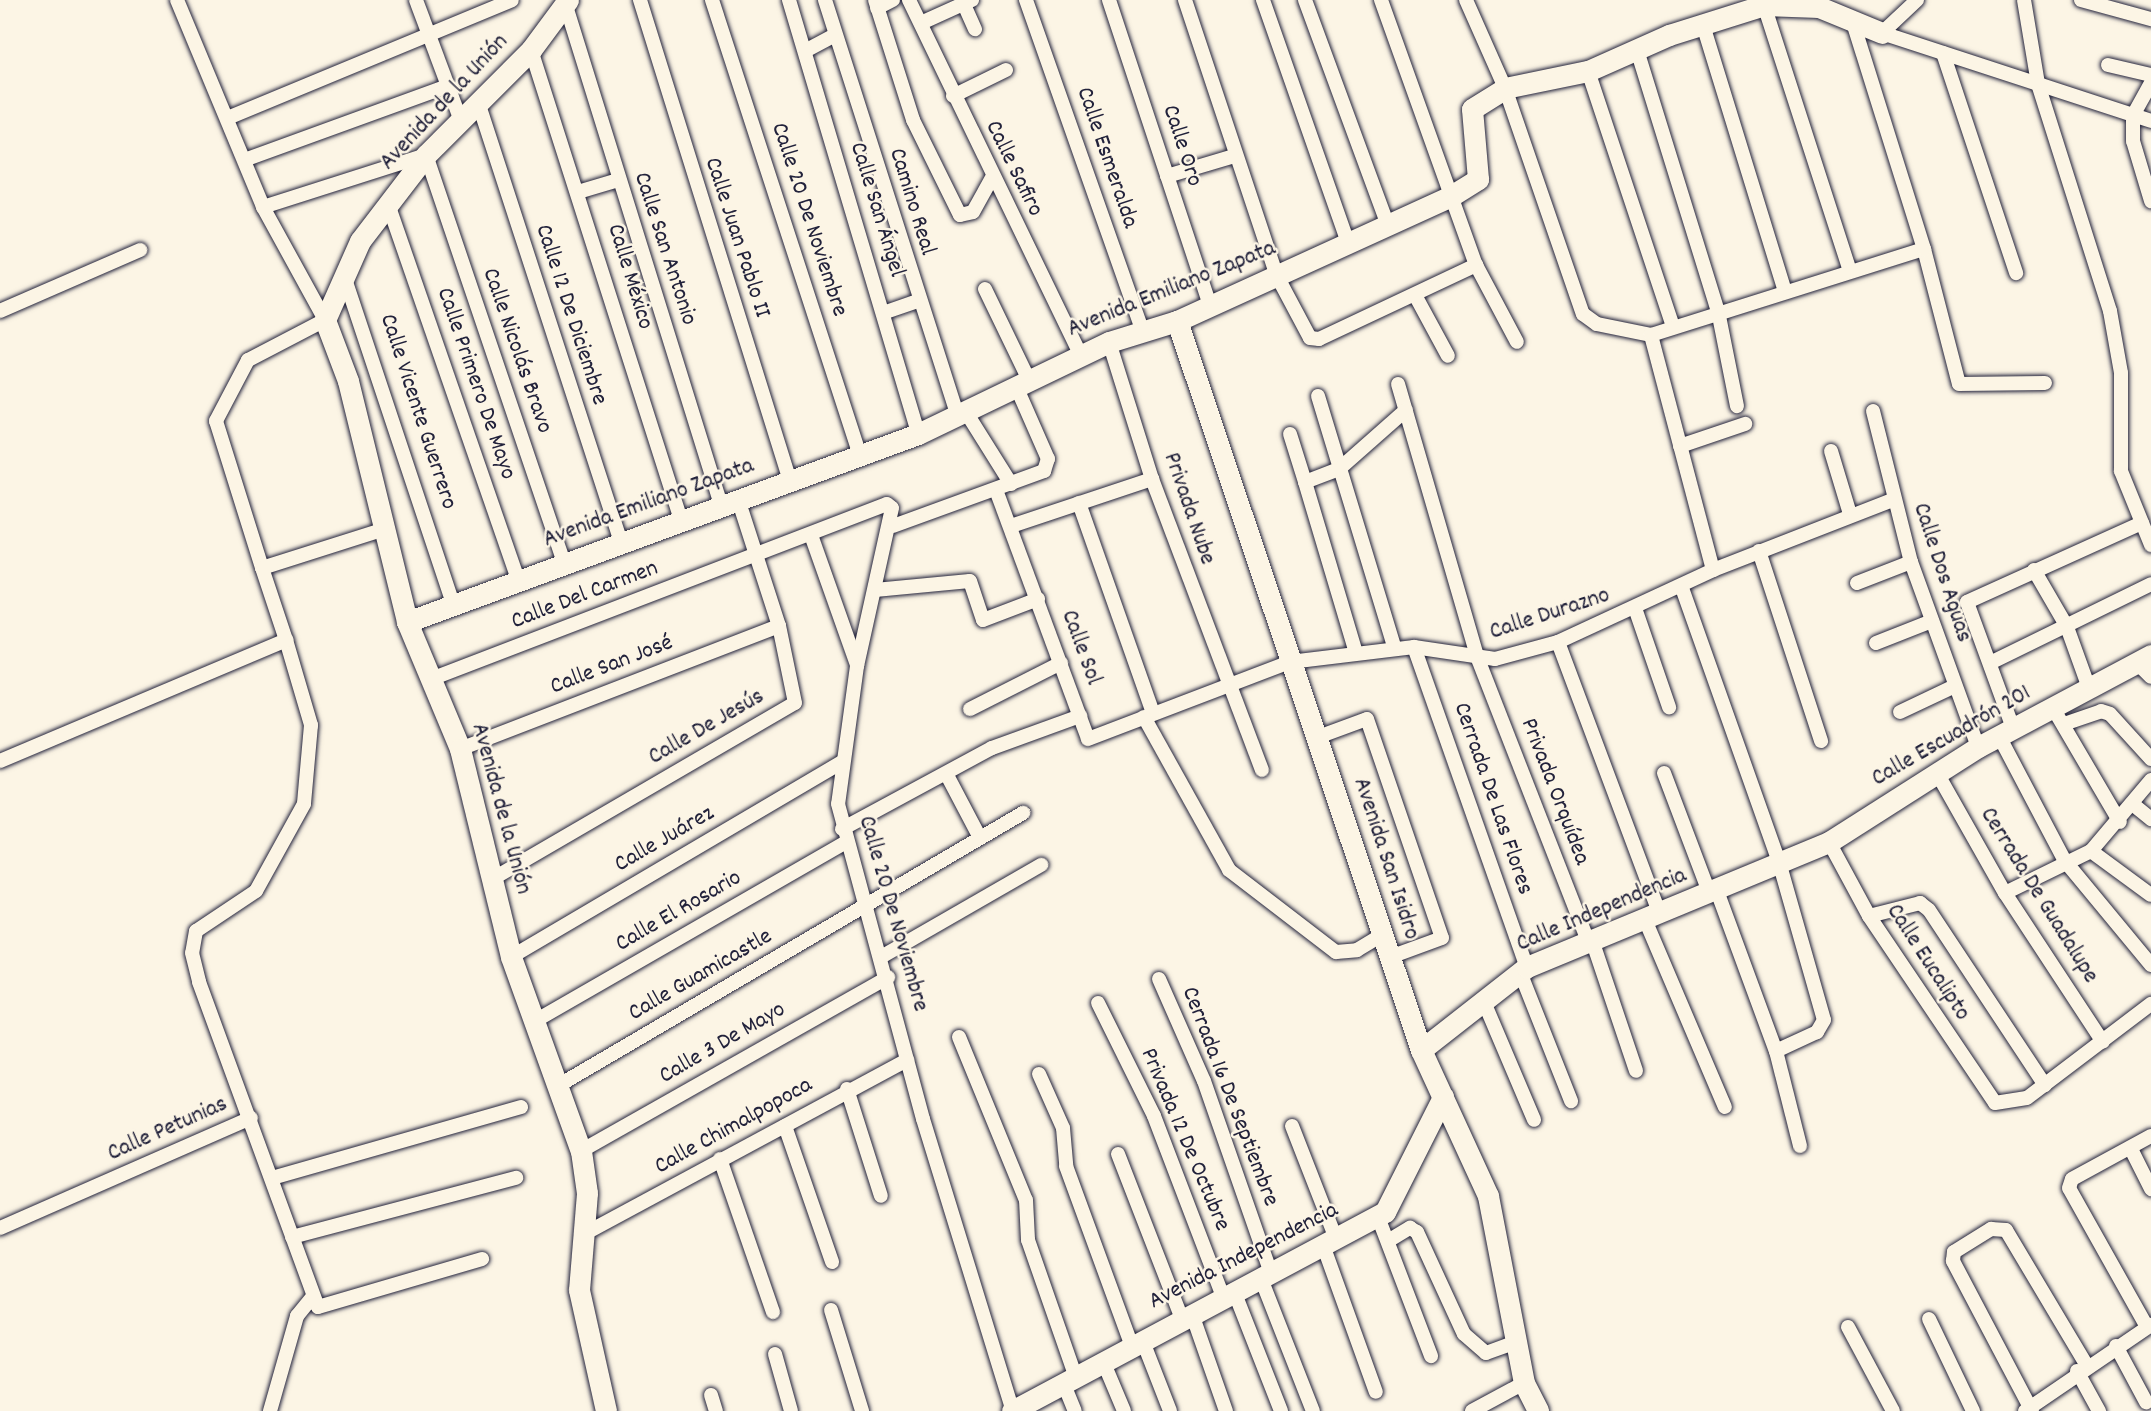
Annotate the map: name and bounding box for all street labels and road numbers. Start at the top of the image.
street label: Avenida de la Unión [375,29,515,177]
street label: Calle Esmeralda [1068,84,1144,232]
street label: Calle Oro [1154,102,1208,190]
street label: Calle Safiro [977,116,1049,222]
street label: Calle 20 De Noviembre [763,120,853,320]
street label: Calle San Ángel [842,139,910,281]
street label: Camino Real [881,145,941,259]
street label: Calle Juan Pablo II [697,154,775,322]
street label: Calle San Antonio [626,169,702,329]
street label: Calle 12 De Diciembre [527,221,613,409]
street label: Calle México [599,221,659,333]
street label: Avenida Emiliano Zapata [1064,235,1280,345]
street label: Calle Nicolás Bravo [474,265,558,437]
street label: Calle Primero De Mayo [429,284,521,484]
street label: Calle Vicente Guerrero [372,311,462,513]
street label: Privada Nube [1155,449,1221,569]
street label: Avenida Emiliano Zapata [540,453,758,555]
street label: Calle Dos Aguas [1905,500,1977,646]
street label: Calle Del Carmen [508,555,662,637]
street label: Calle Durazno [1486,582,1614,648]
street label: Calle Sol [1053,607,1107,689]
street label: Calle San José [547,629,677,703]
street label: Calle Escuadrón 201 [1867,680,2037,794]
street label: Calle De Jesús [644,683,770,773]
street label: Cerrada De Las Flores [1446,699,1538,899]
street label: Privada Orquídea [1513,715,1595,869]
street label: Avenida de la Unión [463,720,537,898]
street label: Avenida San Isidro [1345,774,1425,944]
street label: Calle Juárez [610,800,720,880]
street label: Cerrada De Guadalupe [1972,803,2104,989]
street label: Calle 20 De Noviembre [850,813,934,1015]
street label: Calle Independencia [1513,862,1691,960]
street label: Calle El Rosario [611,864,747,960]
street label: Calle Eucalipto [1879,899,1975,1027]
street label: Calle Guamicastle [624,923,778,1029]
street label: Cerrada 16 De Septiembre [1174,983,1284,1211]
street label: Calle 3 De Mayo [655,996,791,1092]
street label: Privada 12 De Octubre [1133,1044,1235,1236]
street label: Calle Chimalpopoca [650,1072,818,1182]
street label: Calle Petunias [104,1091,232,1169]
street label: Avenida Independencia [1145,1197,1343,1317]

